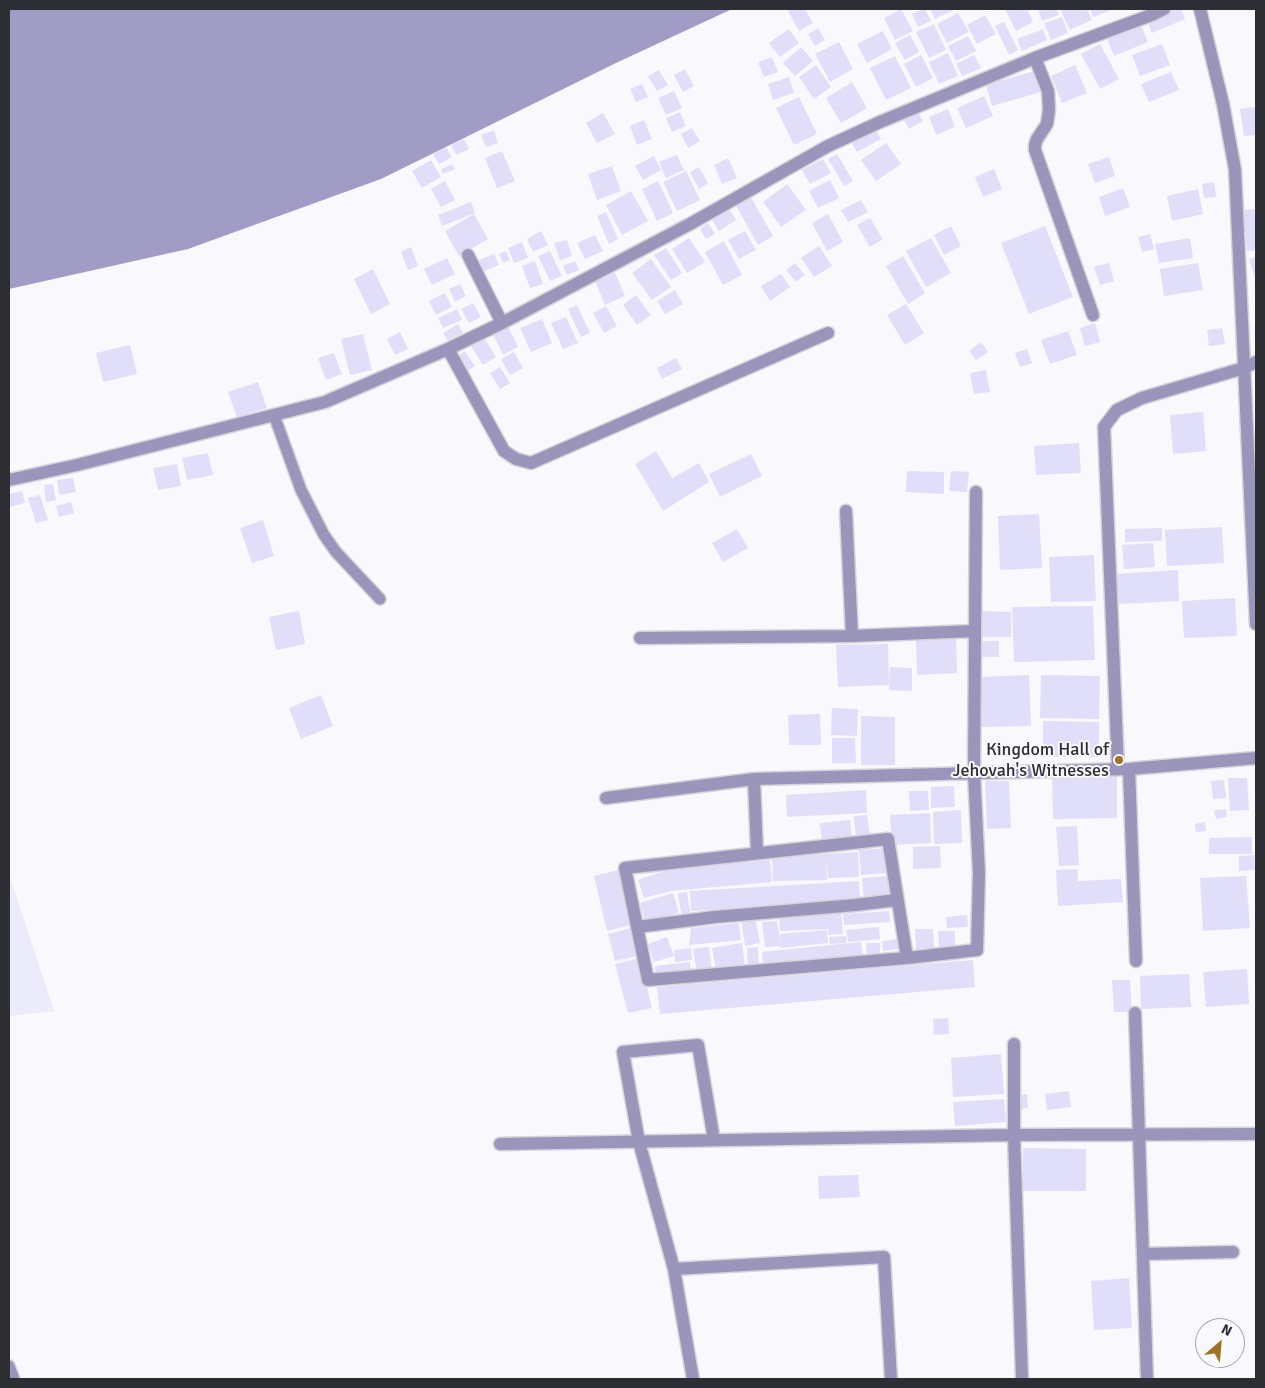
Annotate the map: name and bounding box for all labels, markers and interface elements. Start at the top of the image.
place label: Kingdom Hall of Jehovah's Witnesses [952,739,1109,782]
marker: Kingdom Hall of Jehovah's Witnesses [1113,754,1125,766]
north arrow [1195,1318,1245,1368]
text: N [1218,1320,1235,1340]

